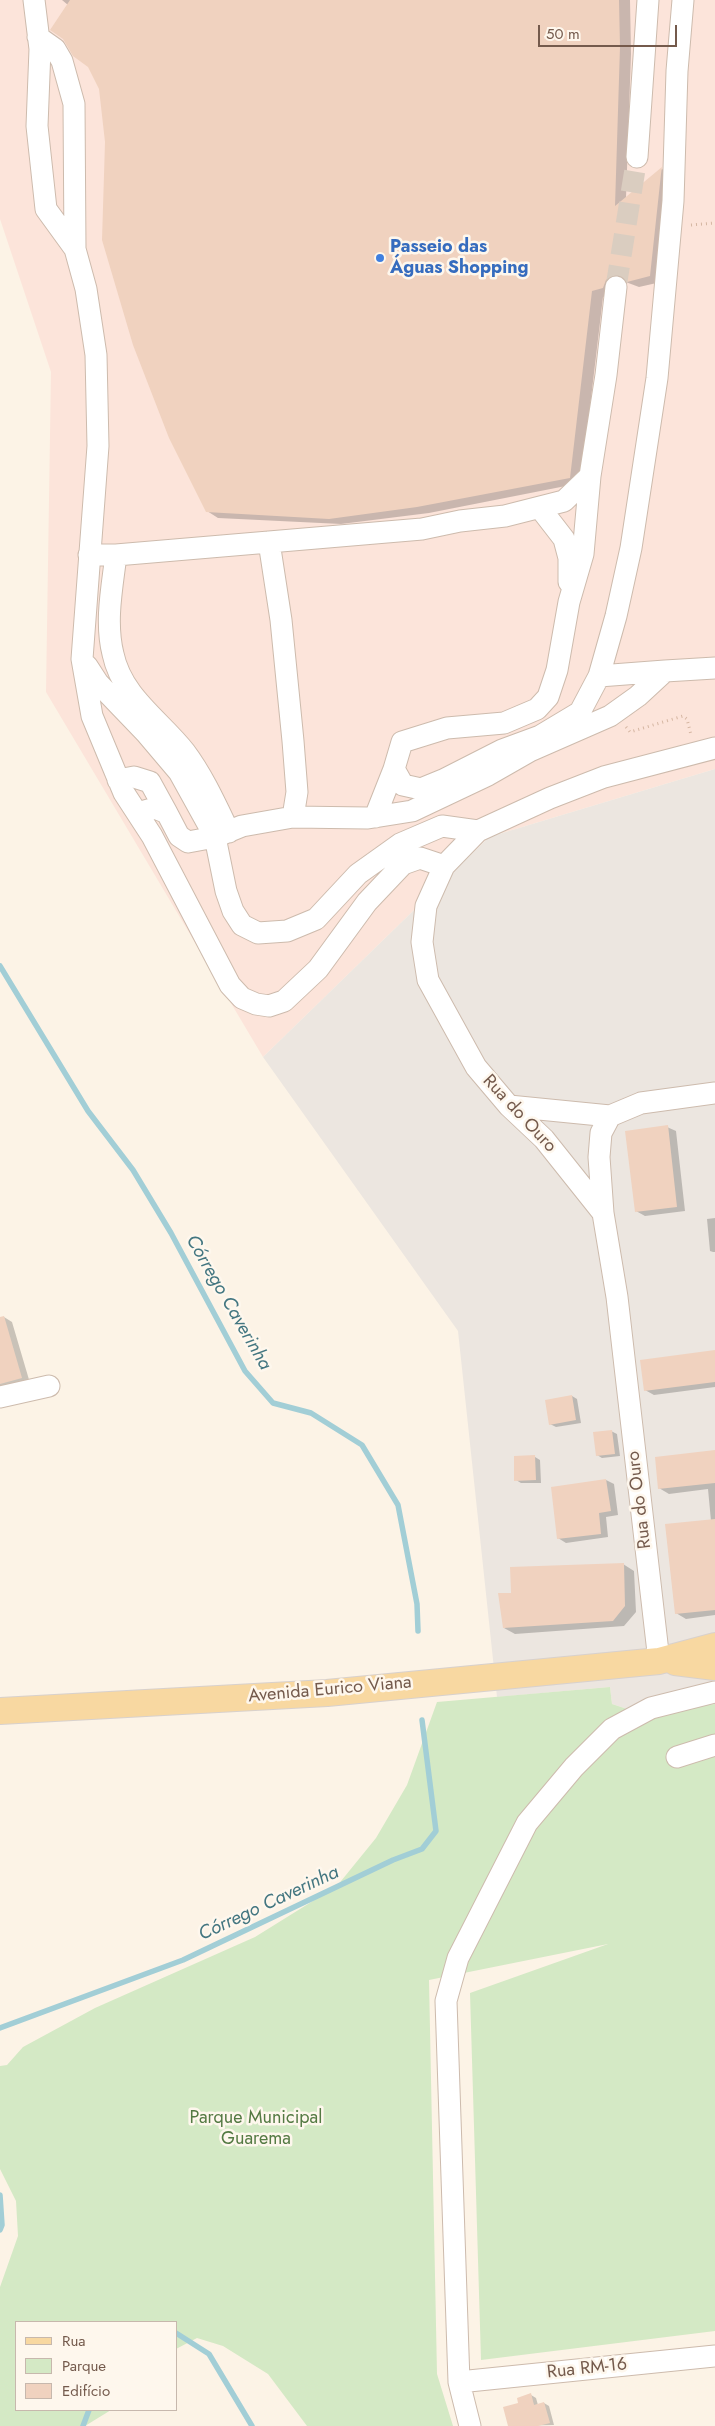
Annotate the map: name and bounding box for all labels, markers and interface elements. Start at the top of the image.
scale bar [540,15,679,47]
text: 50 m [546,23,580,45]
place label: Passeio das Águas Shopping [390,237,528,280]
marker: Passeio das Águas Shopping [374,252,386,264]
street label: Rua do Ouro [478,1071,560,1157]
water label: Córrego Caverinha [180,1231,276,1375]
street label: Rua do Ouro [623,1450,657,1550]
street label: Avenida Eurico Viana [248,1672,412,1708]
water label: Córrego Caverinha [195,1862,343,1946]
park label: Parque Municipal Guarema [190,2108,322,2150]
legend [15,2321,178,2411]
text: Rua [62,2330,86,2352]
street label: Rua RM-16 [546,2354,628,2384]
text: Parque [62,2355,106,2377]
text: Edifício [62,2380,110,2402]

